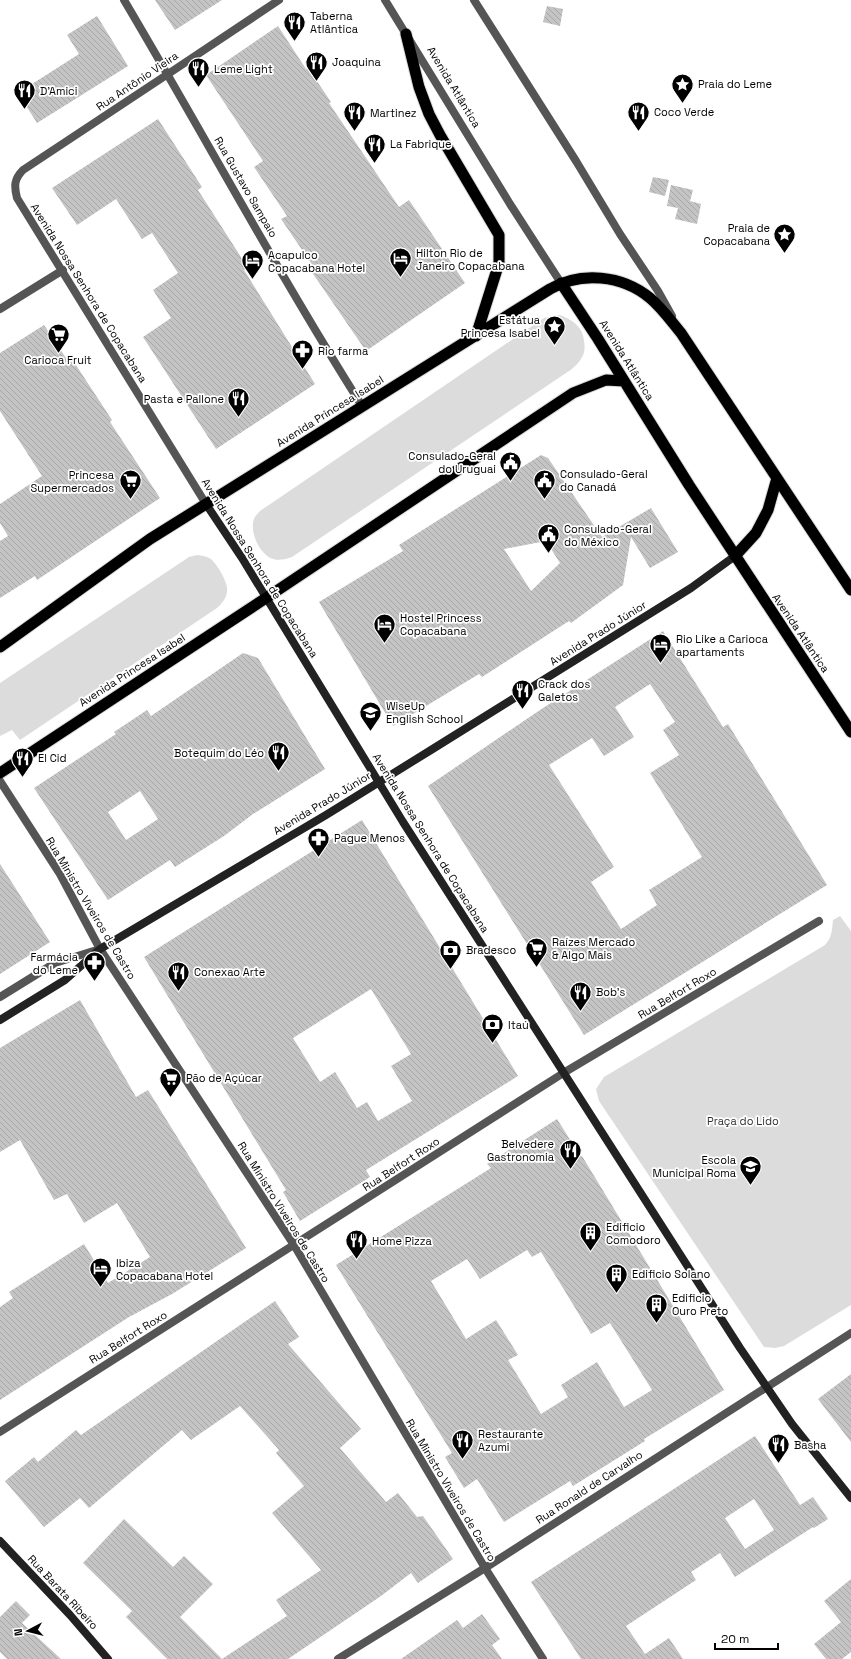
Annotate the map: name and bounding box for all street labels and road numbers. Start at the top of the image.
street label: Avenida Atlântica [424,44,484,131]
street label: Rua Antônio Vieira [93,48,181,114]
street label: Rua Gustavo Sampaio [211,134,281,240]
street label: Avenida Nossa Senhora de Copacabana [28,201,151,386]
street label: Avenida Atlântica [597,317,658,404]
street label: Avenida Princesa Isabel [274,372,386,450]
street label: Avenida Nossa Senhora de Copacabana [199,476,322,661]
street label: Avenida Atlântica [769,591,833,676]
street label: Avenida Prado Júnior [547,598,649,668]
street label: Avenida Princesa Isabel [76,630,188,710]
street label: Avenida Nossa Senhora de Copacabana [370,751,493,936]
street label: Avenida Prado Júnior [271,768,373,838]
street label: Rua Ministro Viveiros de Castro [43,834,139,982]
street label: Rua Belfort Roxo [635,964,719,1022]
street label: Rua Belfort Roxo [360,1134,442,1194]
street label: Rua Ministro Viveiros de Castro [235,1139,333,1285]
street label: Rua Belfort Roxo [87,1307,170,1367]
street label: Rua Ministro Viveiros de Castro [403,1416,499,1564]
street label: Rua Ronald de Carvalho [533,1447,645,1527]
street label: Rua Barata Ribeiro [25,1552,101,1632]

